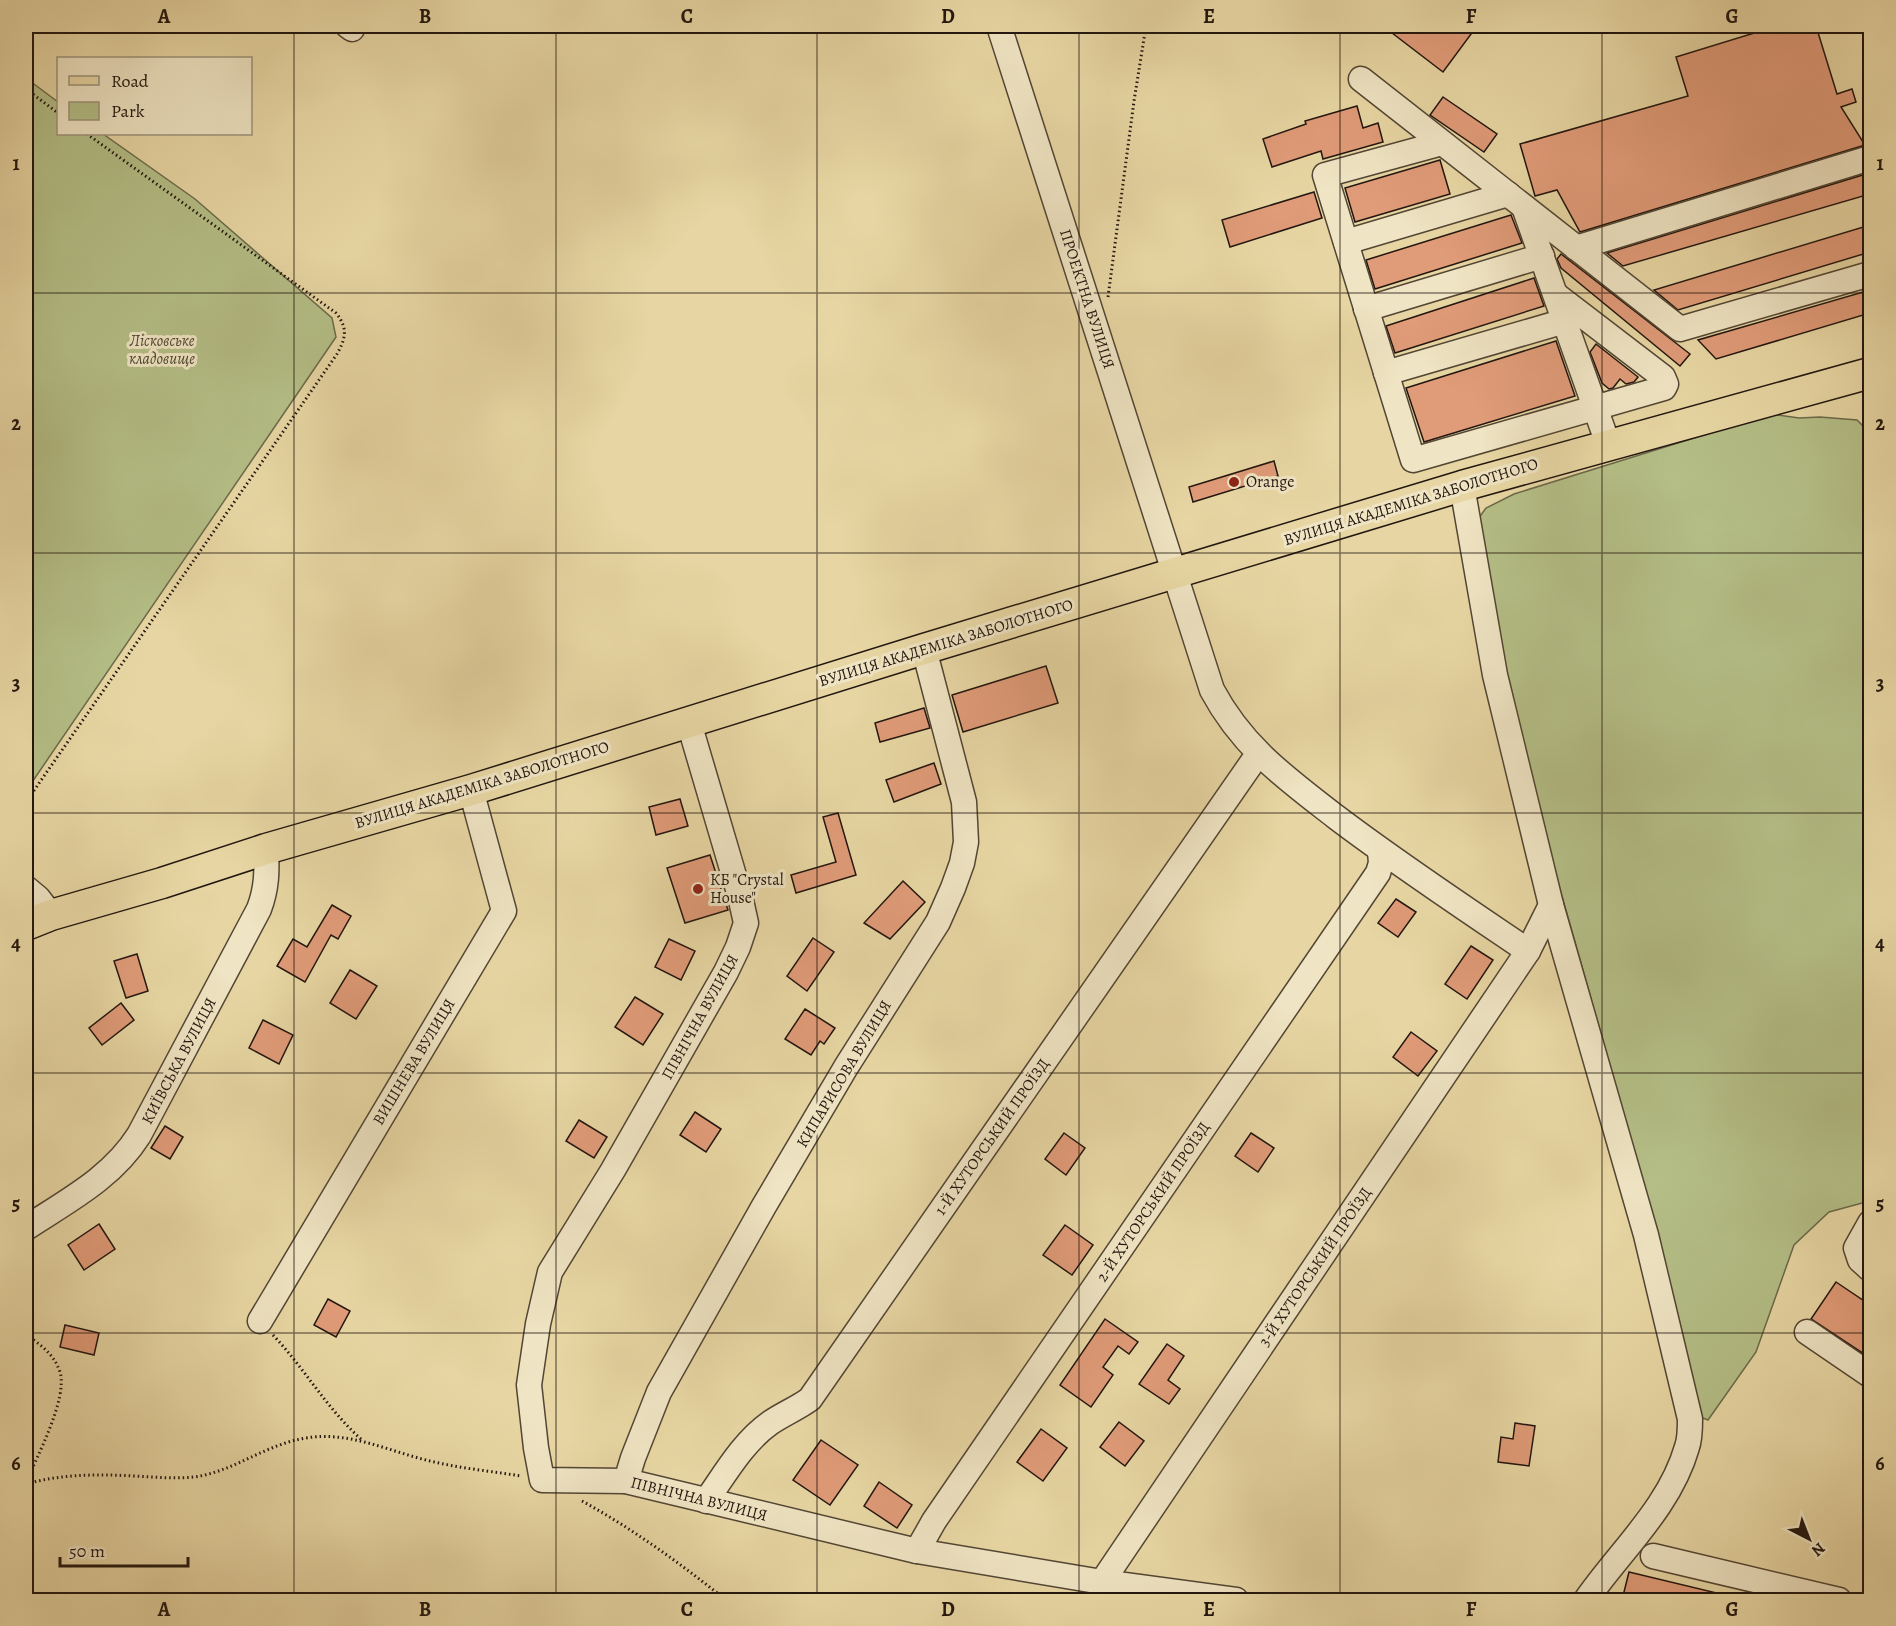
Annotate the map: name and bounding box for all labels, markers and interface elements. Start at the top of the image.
text: A [157,3,171,30]
text: B [419,3,431,30]
text: C [681,3,693,30]
text: D [941,3,955,30]
text: E [1203,3,1215,30]
text: F [1466,3,1477,30]
text: G [1725,3,1739,30]
legend [57,57,252,135]
text: Road [111,69,149,93]
text: Park [111,99,145,123]
text: 1 [12,150,20,177]
text: 1 [1876,150,1884,177]
street label: ПРОЕКТНА ВУЛИЦЯ [1054,226,1120,372]
park label: Лісковське кладовище [129,330,195,370]
text: 2 [11,410,21,437]
text: 2 [1875,410,1885,437]
street label: ВУЛИЦЯ АКАДЕМІКА ЗАБОЛОТНОГО [1281,453,1541,551]
place label: Orange [1246,471,1294,493]
marker: Orange [1227,475,1241,489]
street label: ВУЛИЦЯ АКАДЕМІКА ЗАБОЛОТНОГО [816,594,1076,692]
text: 3 [12,670,20,697]
text: 3 [1876,670,1884,697]
street label: ВУЛИЦЯ АКАДЕМІКА ЗАБОЛОТНОГО [352,736,612,834]
place label: КБ "Crystal House" [710,869,784,909]
marker: КБ "Crystal House" [691,882,705,896]
text: 4 [11,930,21,957]
text: 4 [1875,930,1885,957]
street label: ПІВНІЧНА ВУЛИЦЯ [656,950,744,1084]
street label: КИЇВСЬКА ВУЛИЦЯ [136,994,222,1128]
street label: ВИШНЕВА ВУЛИЦЯ [367,994,461,1129]
street label: КИПАРИСОВА ВУЛИЦЯ [791,996,897,1152]
street label: 1-Й ХУТОРСЬКИЙ ПРОЇЗД [930,1054,1054,1220]
street label: 2-Й ХУТОРСЬКИЙ ПРОЇЗД [1091,1118,1215,1286]
street label: 3-Й ХУТОРСЬКИЙ ПРОЇЗД [1253,1183,1377,1351]
text: 5 [12,1190,20,1217]
text: 5 [1876,1190,1884,1217]
text: 6 [11,1450,21,1477]
text: 6 [1875,1450,1885,1477]
street label: ПІВНІЧНА ВУЛИЦЯ [628,1471,770,1527]
north arrow [1779,1509,1839,1569]
scale bar [60,1530,188,1568]
text: N [1806,1537,1830,1562]
text: 50 m [69,1539,105,1563]
text: A [157,1596,171,1623]
text: B [419,1596,431,1623]
text: C [681,1596,693,1623]
text: D [941,1596,955,1623]
text: E [1203,1596,1215,1623]
text: F [1466,1596,1477,1623]
text: G [1725,1596,1739,1623]

